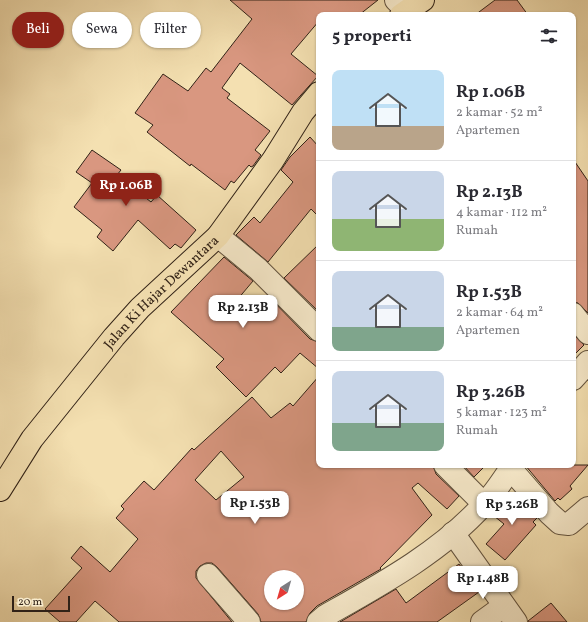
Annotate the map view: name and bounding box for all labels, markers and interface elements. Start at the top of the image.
chip: Beli [12,12,64,48]
chip: Sewa [72,12,132,48]
chip: Filter [140,12,201,48]
text: 5 properti [332,25,412,48]
icon: filters [538,25,560,47]
text: Rp 1.06B [456,81,525,104]
icon: home [364,86,412,134]
text: 2 kamar · 52 m² [456,104,542,122]
text: Apartemen [456,122,520,140]
pin: Rp 1.06B [85,173,167,207]
text: Rp 1.06B [100,177,152,195]
text: Rp 2.13B [456,181,523,204]
icon: home [364,187,412,235]
text: 4 kamar · 112 m² [456,204,547,222]
text: Rumah [456,222,498,240]
street label: Jalan Ki Hajar Dewantara [100,232,224,354]
text: Rp 1.53B [456,281,522,304]
icon: home [364,287,412,335]
pin: Rp 2.13B [202,295,284,329]
text: Rp 2.13B [218,299,268,317]
text: 2 kamar · 64 m² [456,304,543,322]
text: Apartemen [456,322,520,340]
text: Rp 3.26B [456,381,525,404]
icon: home [364,387,412,435]
text: 5 kamar · 123 m² [456,404,547,422]
text: Rumah [456,422,498,440]
pin: Rp 1.53B [214,491,296,525]
pin: Rp 3.26B [471,492,553,526]
text: Rp 1.53B [230,495,280,513]
text: Rp 3.26B [486,496,538,514]
pin: Rp 1.48B [442,566,524,600]
north arrow [264,570,304,610]
map controls [264,570,304,610]
text: Rp 1.48B [457,570,509,588]
scale bar [12,594,70,613]
text: 20 m [18,595,42,610]

